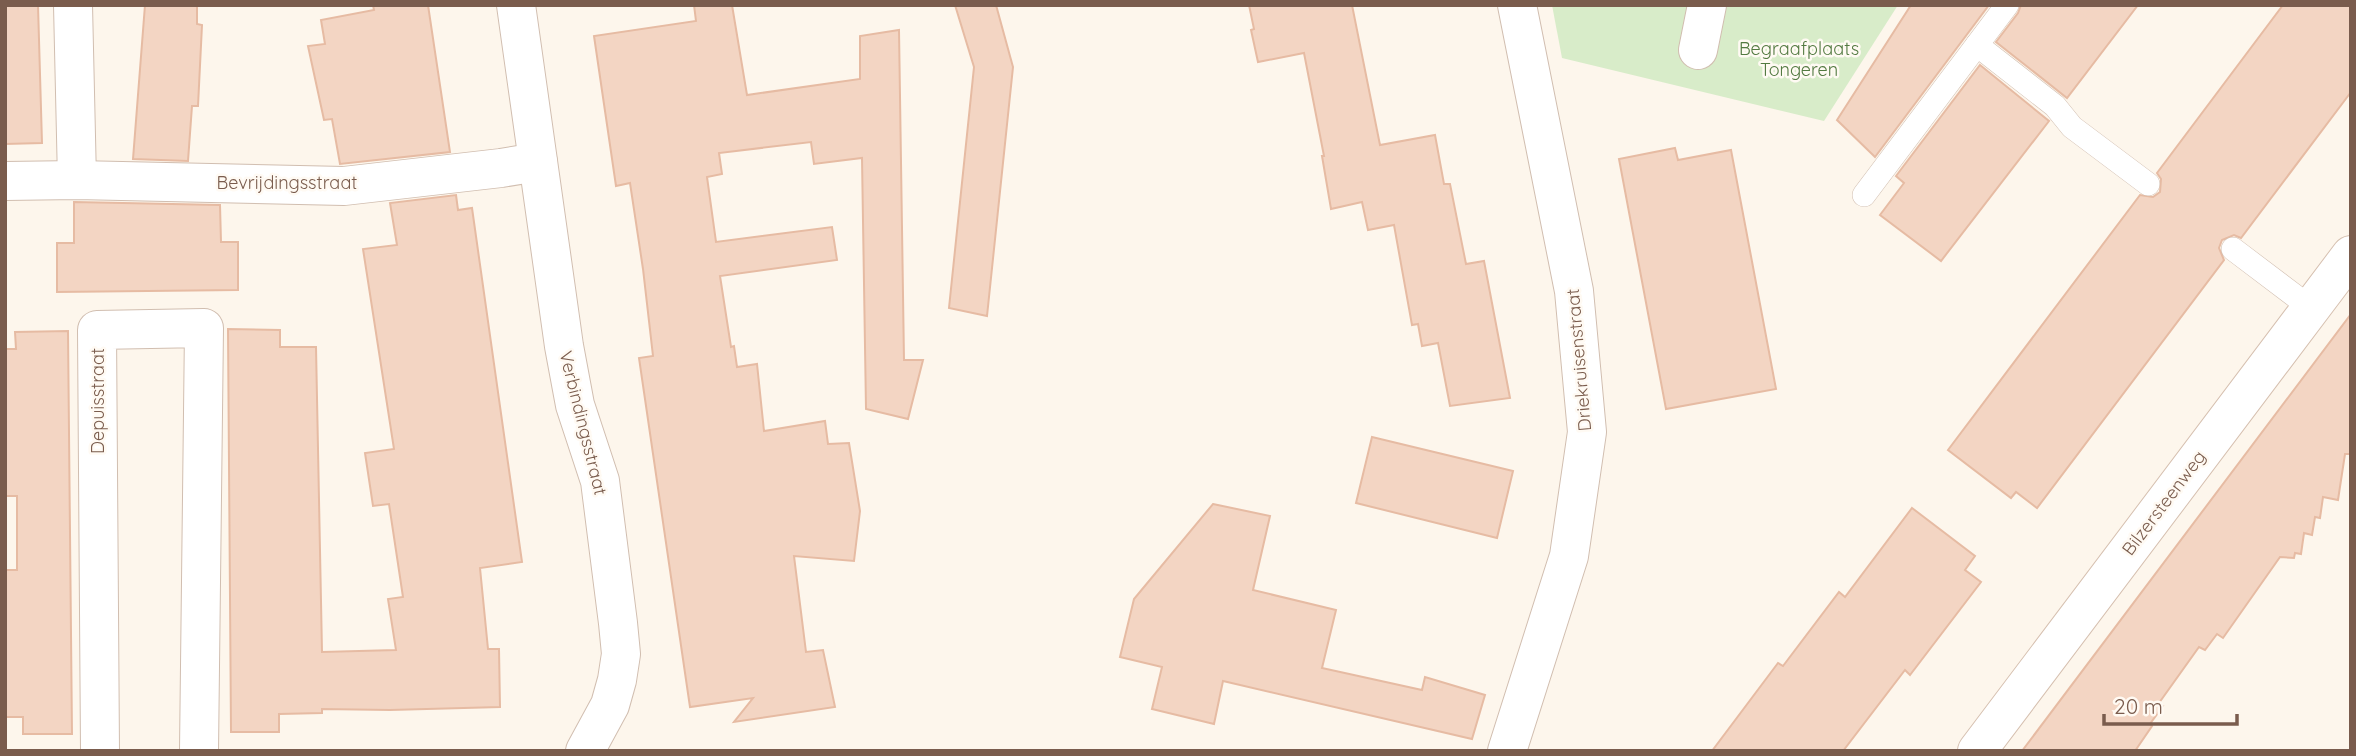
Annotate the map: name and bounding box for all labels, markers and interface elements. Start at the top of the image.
park label: Begraafplaats Tongeren [1739,37,1859,81]
street label: Bevrijdingsstraat [217,171,357,194]
street label: Driekruisenstraat [1561,288,1596,432]
street label: Depuisstraat [86,348,109,454]
street label: Verbindingsstraat [554,348,613,497]
street label: Bilzersteenweg [2117,446,2210,560]
scale bar [2104,682,2237,726]
text: 20 m [2114,693,2163,719]

